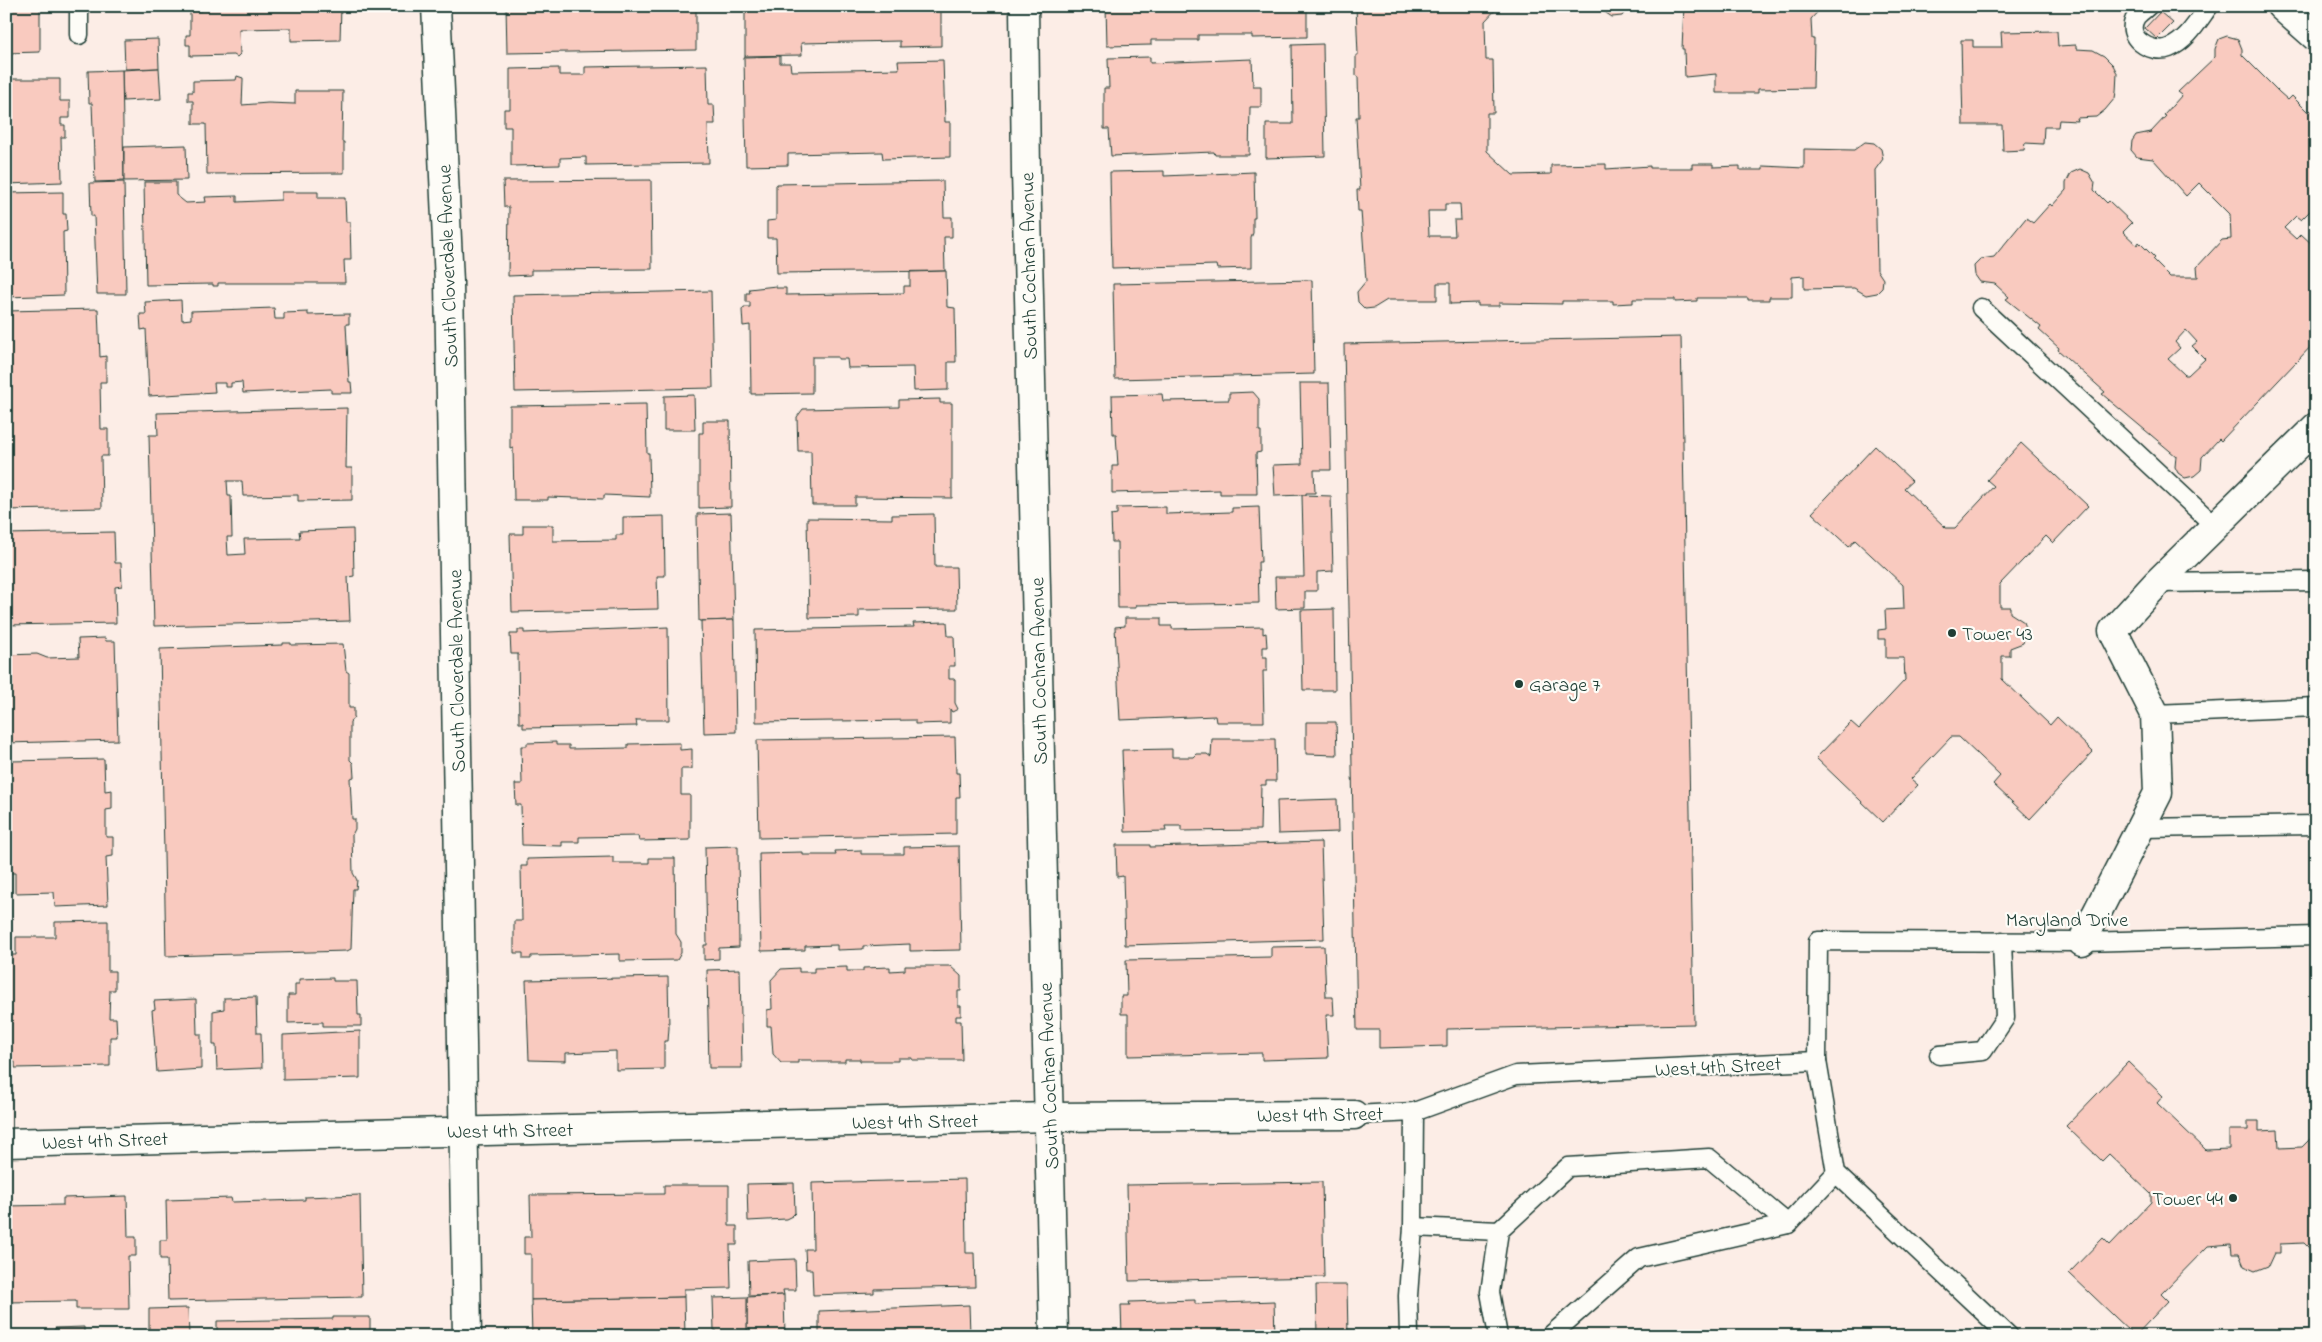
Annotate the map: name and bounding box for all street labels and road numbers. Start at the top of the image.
street label: South Cloverdale Avenue [431,164,468,368]
street label: South Cochran Avenue [1014,172,1047,360]
street label: South Cloverdale Avenue [442,569,475,773]
street label: South Cochran Avenue [1024,577,1057,765]
street label: Maryland Drive [2006,907,2128,936]
street label: South Cochran Avenue [1033,982,1068,1170]
street label: West 4th Street [1654,1051,1782,1086]
street label: West 4th Street [1257,1101,1384,1132]
street label: West 4th Street [852,1108,979,1139]
street label: West 4th Street [447,1117,574,1148]
street label: West 4th Street [42,1126,169,1159]

